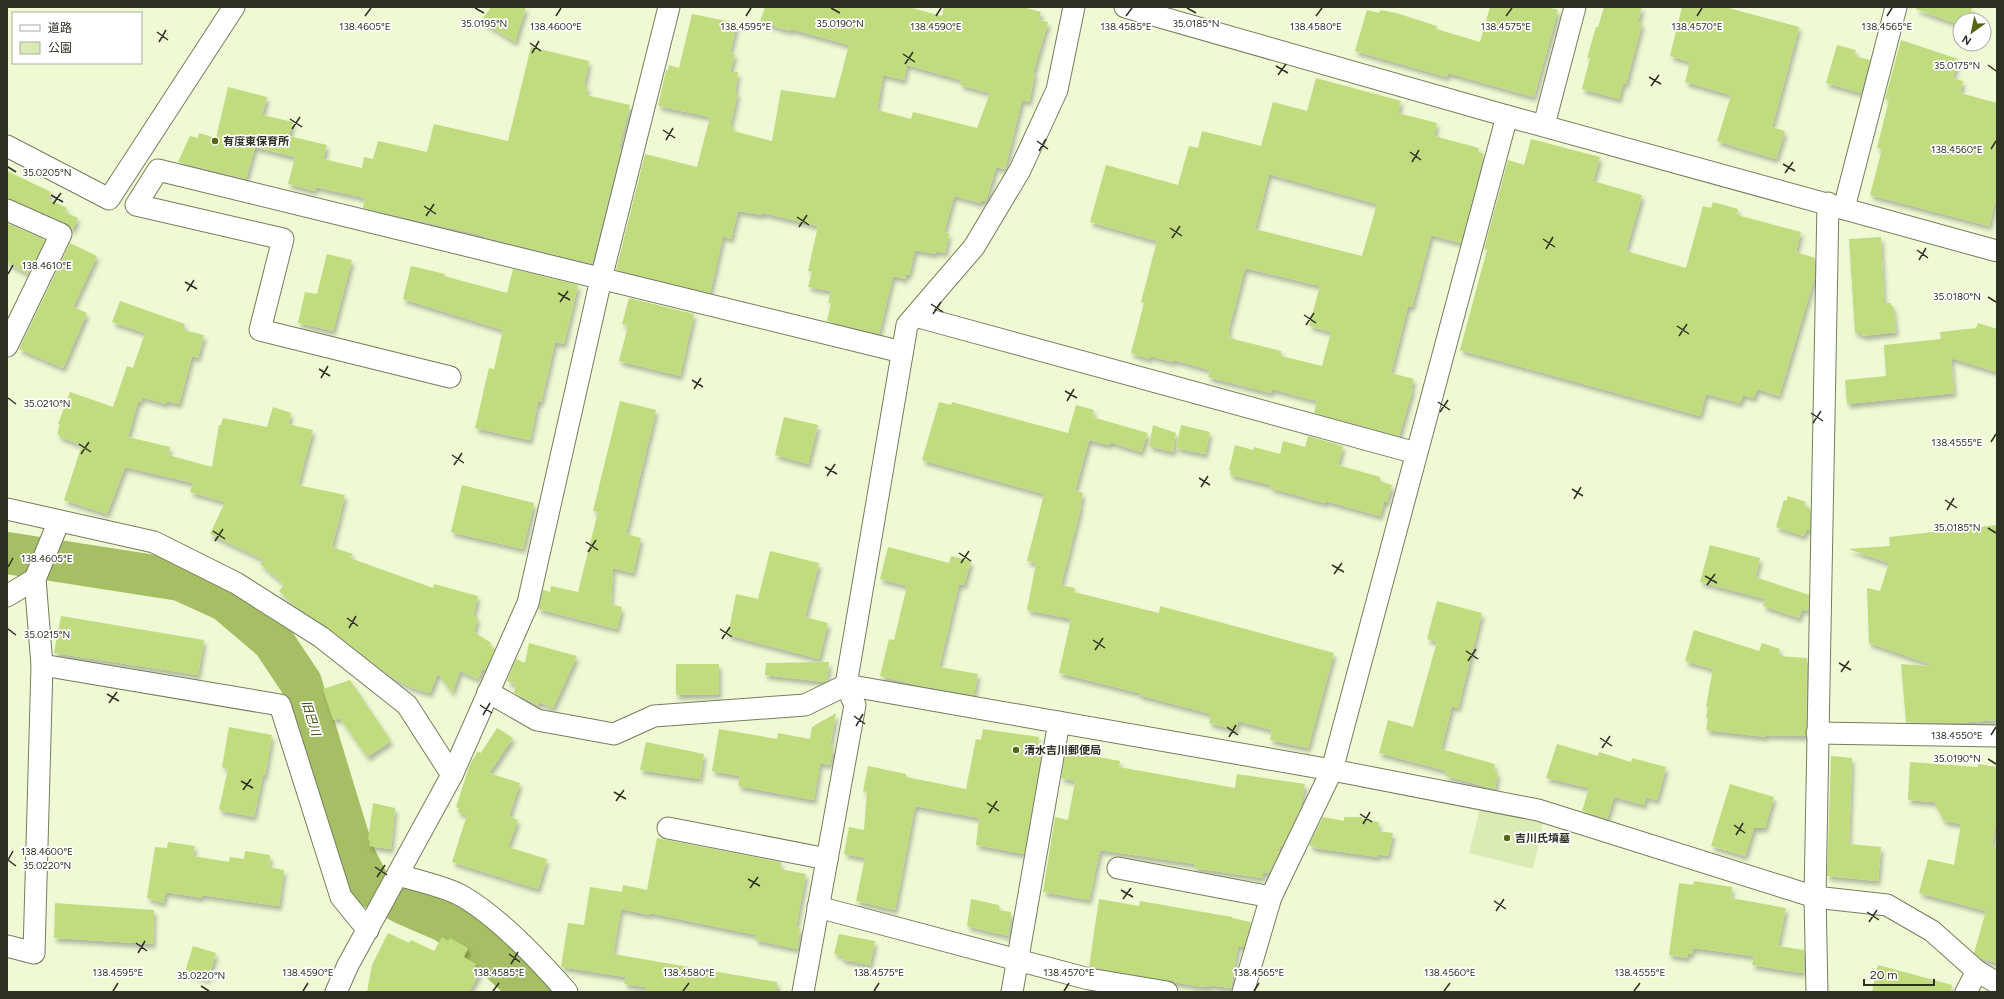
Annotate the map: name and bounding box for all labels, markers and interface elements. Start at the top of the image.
legend [12,12,142,64]
north arrow [1952,12,1992,52]
text: 35.0195°N [461,17,507,30]
text: 35.0190°N [816,17,864,30]
text: 35.0185°N [1172,17,1220,30]
text: 138.4605°E [339,20,391,33]
text: 138.4600°E [530,20,582,33]
text: 138.4595°E [721,20,771,33]
text: 138.4590°E [910,20,962,33]
text: 138.4585°E [1100,20,1152,33]
text: 138.4580°E [1290,20,1342,33]
text: 138.4575°E [1481,20,1531,33]
text: 138.4570°E [1671,20,1723,33]
text: 138.4565°E [1862,20,1912,33]
text: 道路 [48,21,72,35]
text: N [1960,32,1974,48]
text: 公園 [48,41,72,55]
text: 35.0175°N [1934,59,1980,72]
place label: 有度東保育所 [223,135,289,148]
marker: 有度東保育所 [210,136,220,146]
text: 138.4560°E [1931,143,1983,156]
text: 35.0205°N [23,166,71,179]
text: 138.4610°E [22,259,72,272]
text: 35.0180°N [1933,290,1981,303]
text: 35.0210°N [23,397,71,410]
text: 138.4555°E [1932,436,1983,449]
text: 35.0185°N [1933,521,1981,534]
text: 138.4605°E [21,552,73,565]
text: 35.0215°N [24,628,70,641]
water label: 旧巴川 [299,699,324,739]
text: 138.4550°E [1931,729,1983,742]
place label: 清水吉川郵便局 [1024,744,1101,757]
marker: 清水吉川郵便局 [1011,745,1021,755]
text: 35.0190°N [1933,752,1981,765]
place label: 吉川氏墳墓 [1515,832,1570,845]
marker: 吉川氏墳墓 [1502,833,1512,843]
text: 138.4600°E [21,845,73,858]
text: 35.0220°N [23,859,71,872]
scale bar [1864,961,1934,987]
text: 138.4595°E [93,966,143,979]
text: 138.4590°E [282,966,334,979]
text: 138.4585°E [473,966,525,979]
text: 138.4580°E [663,966,715,979]
text: 138.4575°E [854,966,904,979]
text: 138.4570°E [1043,966,1095,979]
text: 138.4565°E [1234,966,1284,979]
text: 138.4560°E [1424,966,1476,979]
text: 138.4555°E [1615,966,1666,979]
text: 20 m [1870,968,1898,982]
text: 35.0220°N [177,969,225,982]

